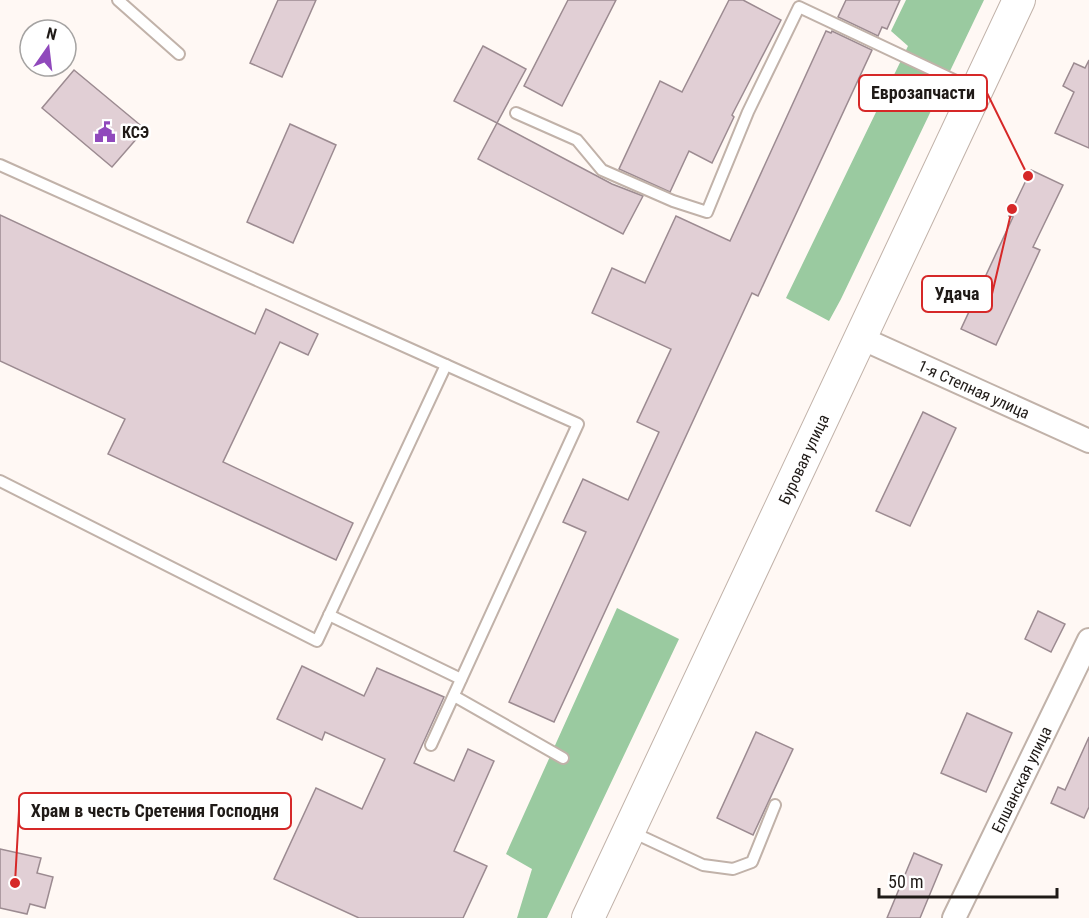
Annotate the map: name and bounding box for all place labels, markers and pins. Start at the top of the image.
callout: Еврозапчасти [859,75,987,111]
public building icon: КСЭ [93,120,117,144]
place label: КСЭ [122,123,149,142]
callout: Удача [922,276,992,312]
callout: Храм в честь Сретения Господня [19,793,291,829]

